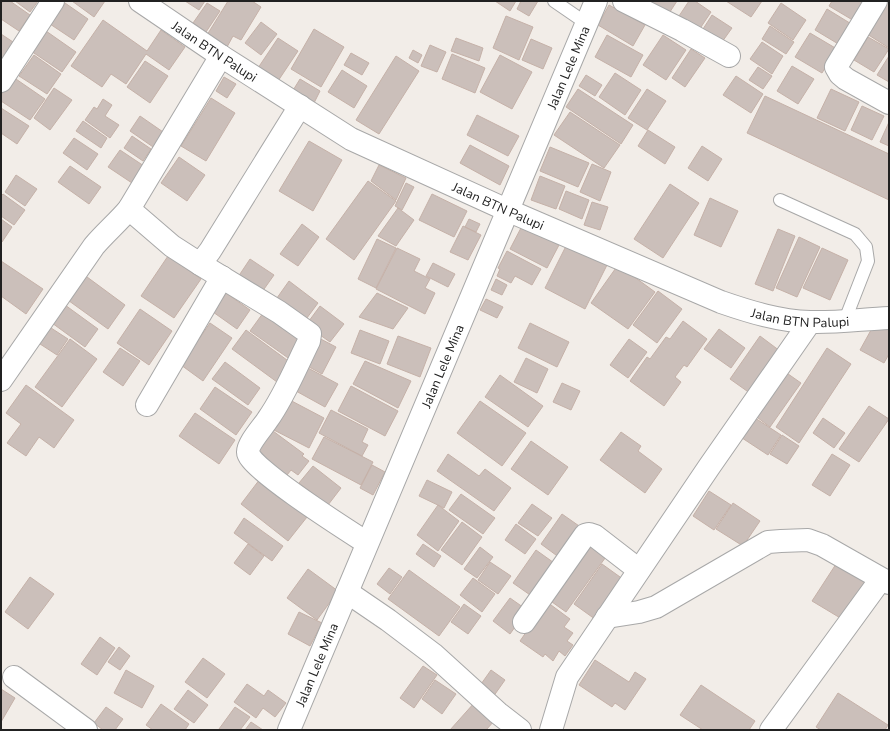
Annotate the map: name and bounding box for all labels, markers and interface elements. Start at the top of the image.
street label: Jalan BTN Palupi [167,17,260,87]
street label: Jalan Lele Mina [543,23,595,113]
street label: Jalan BTN Palupi [448,178,547,235]
street label: Jalan BTN Palupi [748,304,850,332]
street label: Jalan Lele Mina [417,322,469,412]
street label: Jalan Lele Mina [292,620,343,710]

